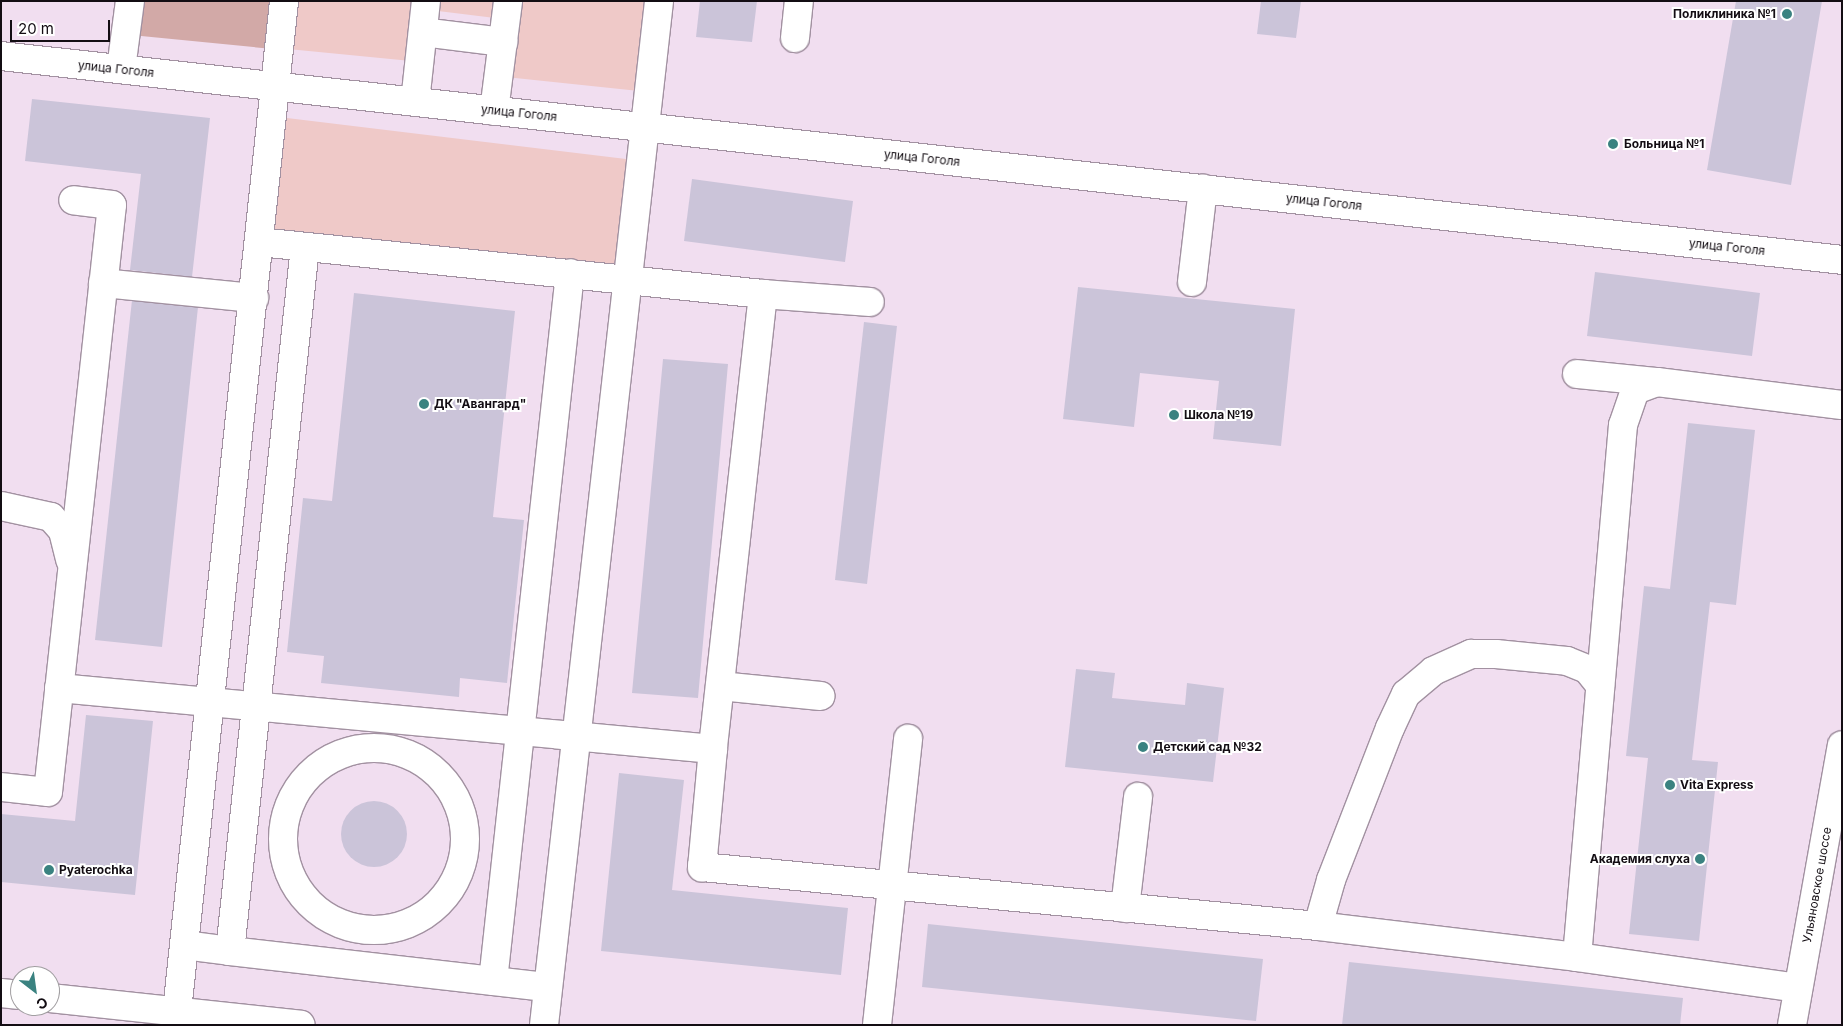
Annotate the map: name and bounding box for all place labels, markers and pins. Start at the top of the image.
place label: Поликлиника №1 [1673,7,1776,21]
marker: Поликлиника №1 [1780,7,1794,21]
marker: Больница №1 [1606,137,1620,151]
place label: Больница №1 [1624,137,1704,151]
place label: ДК "Авангард" [434,397,526,411]
marker: ДК "Авангард" [418,398,430,410]
place label: Школа №19 [1184,408,1253,422]
marker: Школа №19 [1168,409,1180,421]
place label: Детский сад №32 [1153,740,1262,754]
marker: Детский сад №32 [1137,741,1149,753]
place label: Vita Express [1680,778,1753,792]
marker: Vita Express [1664,779,1676,791]
place label: Академия слуха [1590,852,1690,866]
marker: Академия слуха [1694,853,1706,865]
place label: Pyaterochka [59,863,133,877]
marker: Pyaterochka [43,864,55,876]

